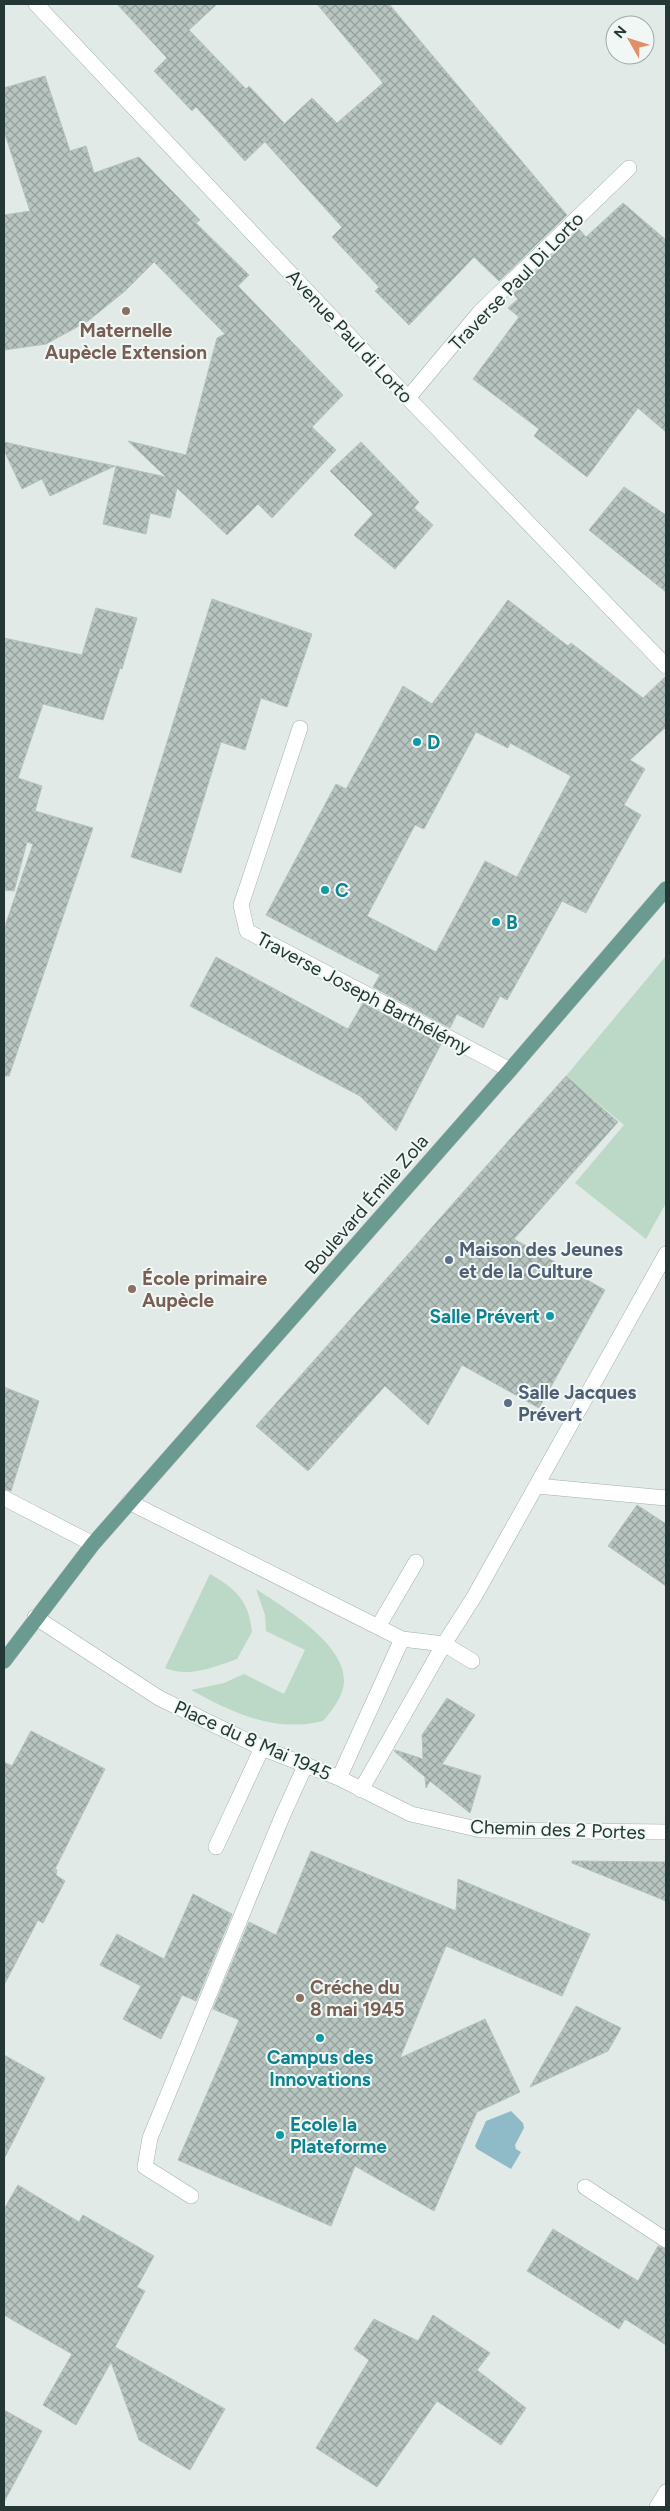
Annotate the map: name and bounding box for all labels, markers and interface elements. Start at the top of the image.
north arrow [605,15,655,65]
text: N [610,23,630,42]
street label: Traverse Paul Di Lorto [444,207,588,355]
street label: Avenue Paul di Lorto [282,265,418,408]
marker: Maternelle Aupècle Extension [120,305,132,317]
place label: Maternelle Aupècle Extension [45,319,207,364]
place label: D [427,731,440,754]
marker: D [411,736,423,748]
place label: C [335,879,349,902]
marker: C [319,884,331,896]
place label: B [506,911,518,934]
marker: B [490,916,502,928]
street label: Traverse Joseph Barthélémy [253,927,475,1060]
street label: Boulevard Émile Zola [300,1130,433,1279]
place label: Maison des Jeunes et de la Culture [459,1238,623,1283]
marker: Maison des Jeunes et de la Culture [443,1254,455,1266]
place label: École primaire Aupècle [142,1267,268,1312]
marker: École primaire Aupècle [126,1283,138,1295]
place label: Salle Prévert [430,1305,540,1328]
marker: Salle Prévert [544,1310,556,1322]
place label: Salle Jacques Prévert [518,1381,637,1426]
marker: Salle Jacques Prévert [502,1397,514,1409]
street label: Place du 8 Mai 1945 [171,1696,335,1785]
street label: Chemin des 2 Portes [470,1815,646,1844]
place label: Créche du 8 mai 1945 [310,1976,404,2021]
marker: Créche du 8 mai 1945 [294,1992,306,2004]
marker: Campus des Innovations [314,2032,326,2044]
place label: Campus des Innovations [267,2046,374,2091]
place label: Ecole la Plateforme [290,2113,387,2158]
marker: Ecole la Plateforme [274,2129,286,2141]

